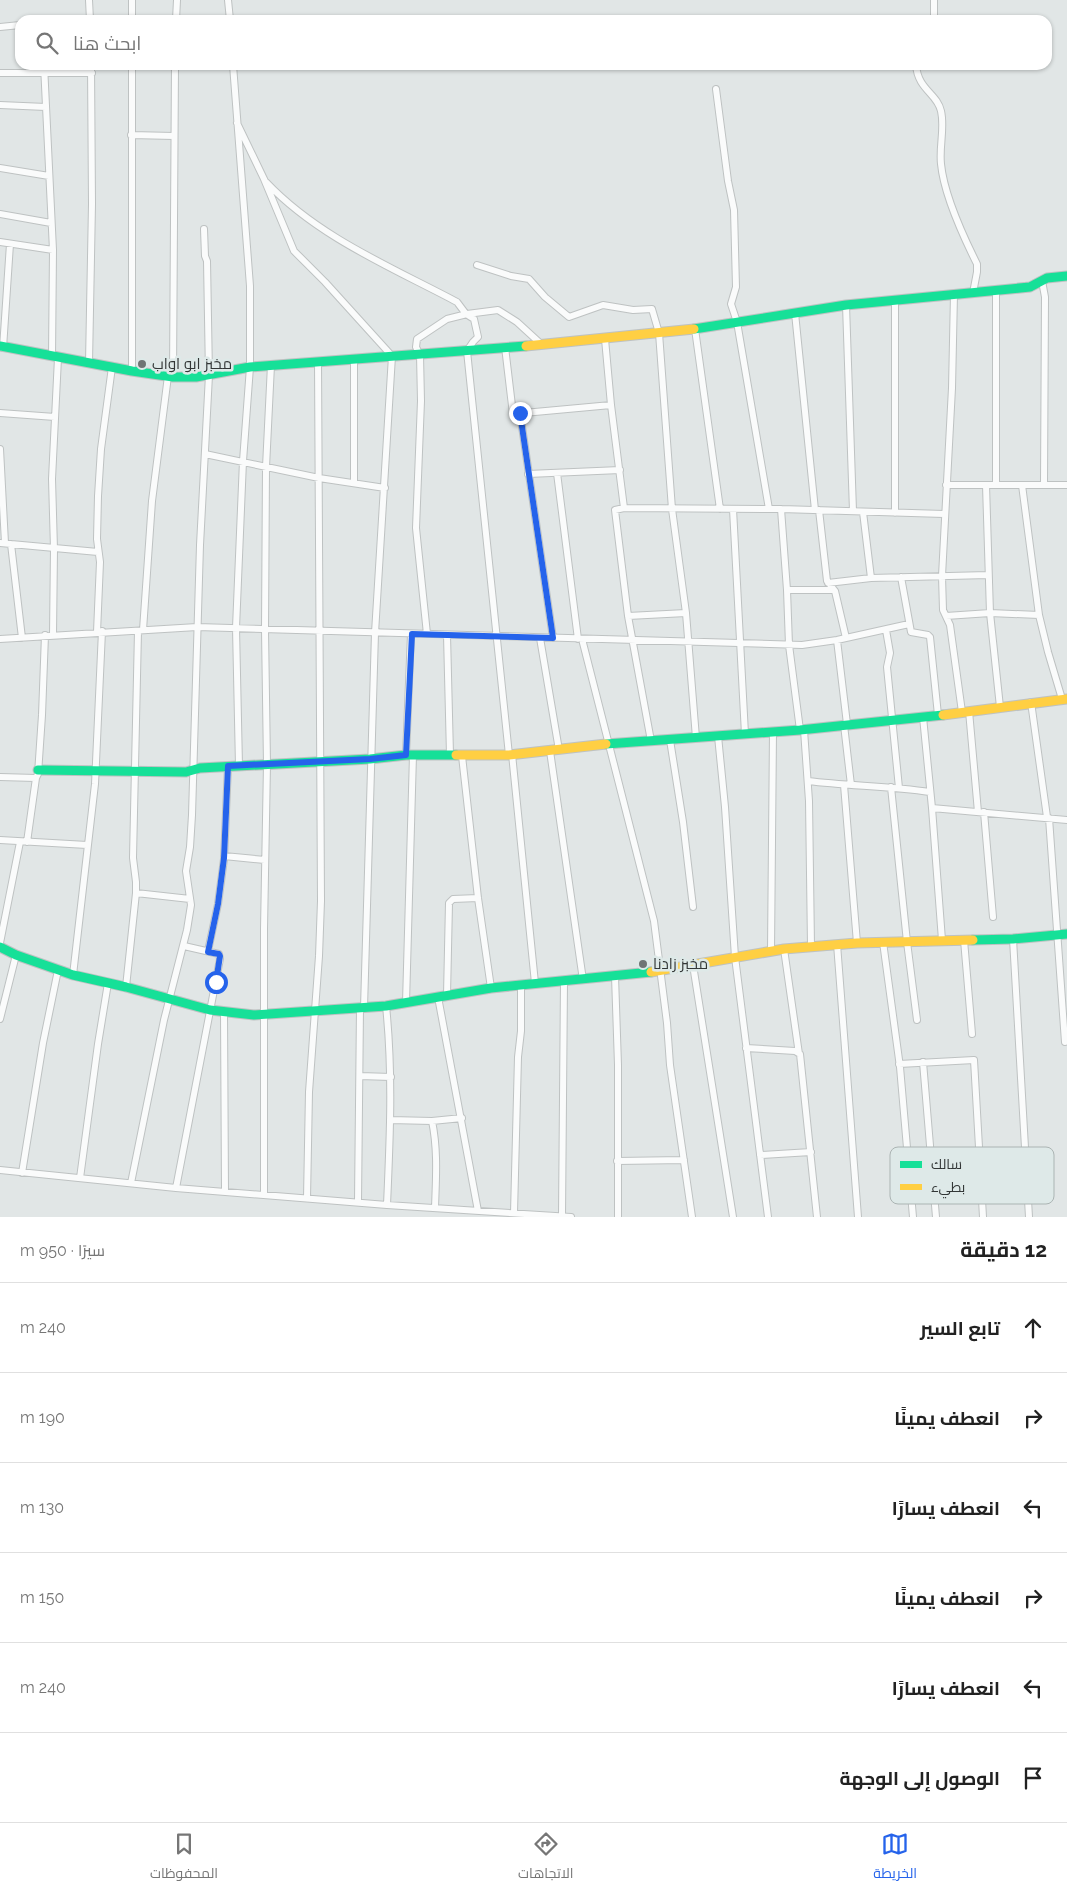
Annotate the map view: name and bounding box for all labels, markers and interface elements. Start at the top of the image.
search box [15,15,1052,70]
icon: search [33,29,61,57]
text: ابحث هنا [73,32,141,54]
place label: مخبز ابو اواب [152,355,232,373]
marker: مخبز ابو اواب [136,358,148,370]
route end [509,402,532,425]
place label: مخبز زادنا [653,955,708,973]
marker: مخبز زادنا [637,958,649,970]
route start [205,971,228,994]
legend [890,1147,1054,1204]
text: سالك [931,1156,962,1172]
text: بطيء [931,1179,965,1199]
text: 12 دقيقة [960,1237,1047,1262]
text: سيرًا · 950 m [20,1241,105,1260]
icon: ahead [1019,1314,1047,1342]
text: تابع السير [920,1317,1000,1339]
text: 240 m [20,1318,66,1337]
icon: right [1019,1404,1047,1432]
text: انعطف يمينًا [894,1407,1000,1429]
text: 190 m [20,1408,65,1427]
icon: left [1019,1494,1047,1522]
text: انعطف يسارًا [892,1497,1000,1519]
text: 130 m [20,1498,64,1517]
icon: right [1019,1584,1047,1612]
text: انعطف يمينًا [894,1587,1000,1609]
text: 150 m [20,1588,64,1607]
icon: left [1019,1674,1047,1702]
text: انعطف يسارًا [892,1677,1000,1699]
text: 240 m [20,1678,66,1697]
icon: arrive [1019,1764,1047,1792]
text: الوصول إلى الوجهة [840,1767,1000,1789]
tab: المحفوظات [150,1830,218,1886]
tab: الاتجاهات [518,1830,573,1886]
tab: الخريطة [873,1830,917,1886]

